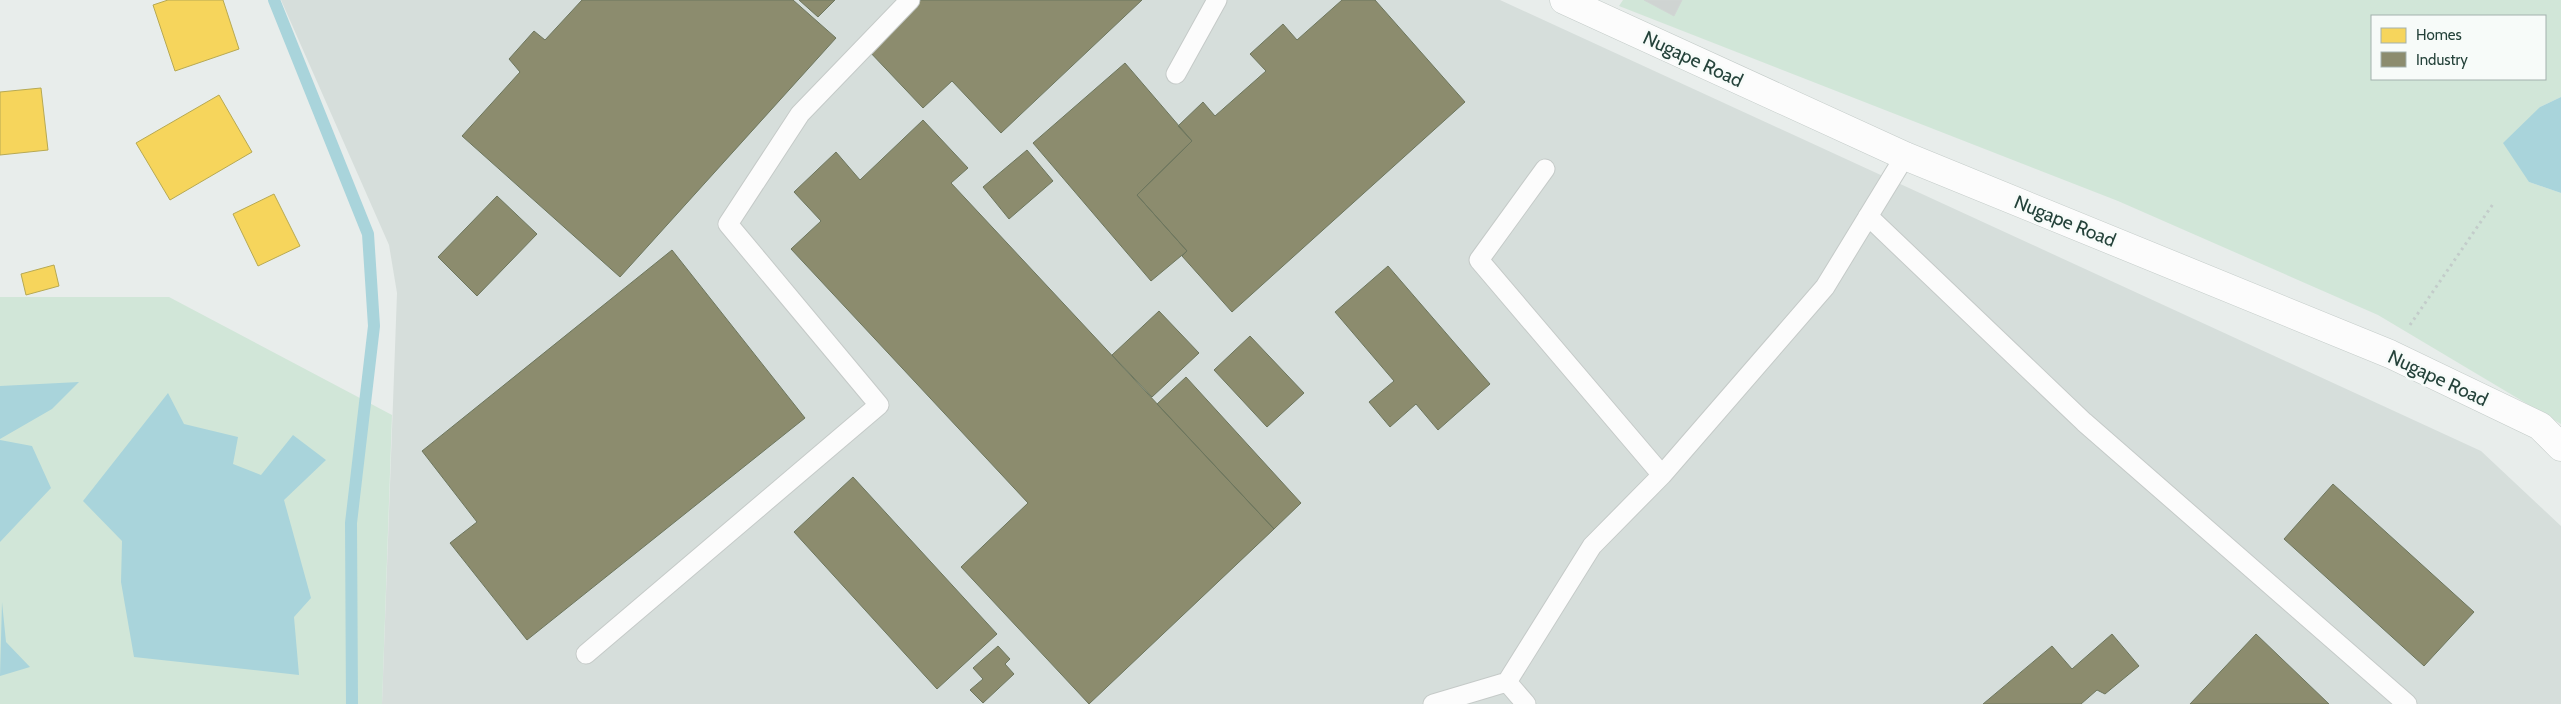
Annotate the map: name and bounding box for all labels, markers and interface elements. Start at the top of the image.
legend [2371,15,2546,80]
street label: Nugape Road [1639,26,1747,92]
text: Homes [2416,26,2462,44]
text: Industry [2416,51,2468,69]
street label: Nugape Road [2011,190,2119,252]
street label: Nugape Road [2384,345,2492,411]

